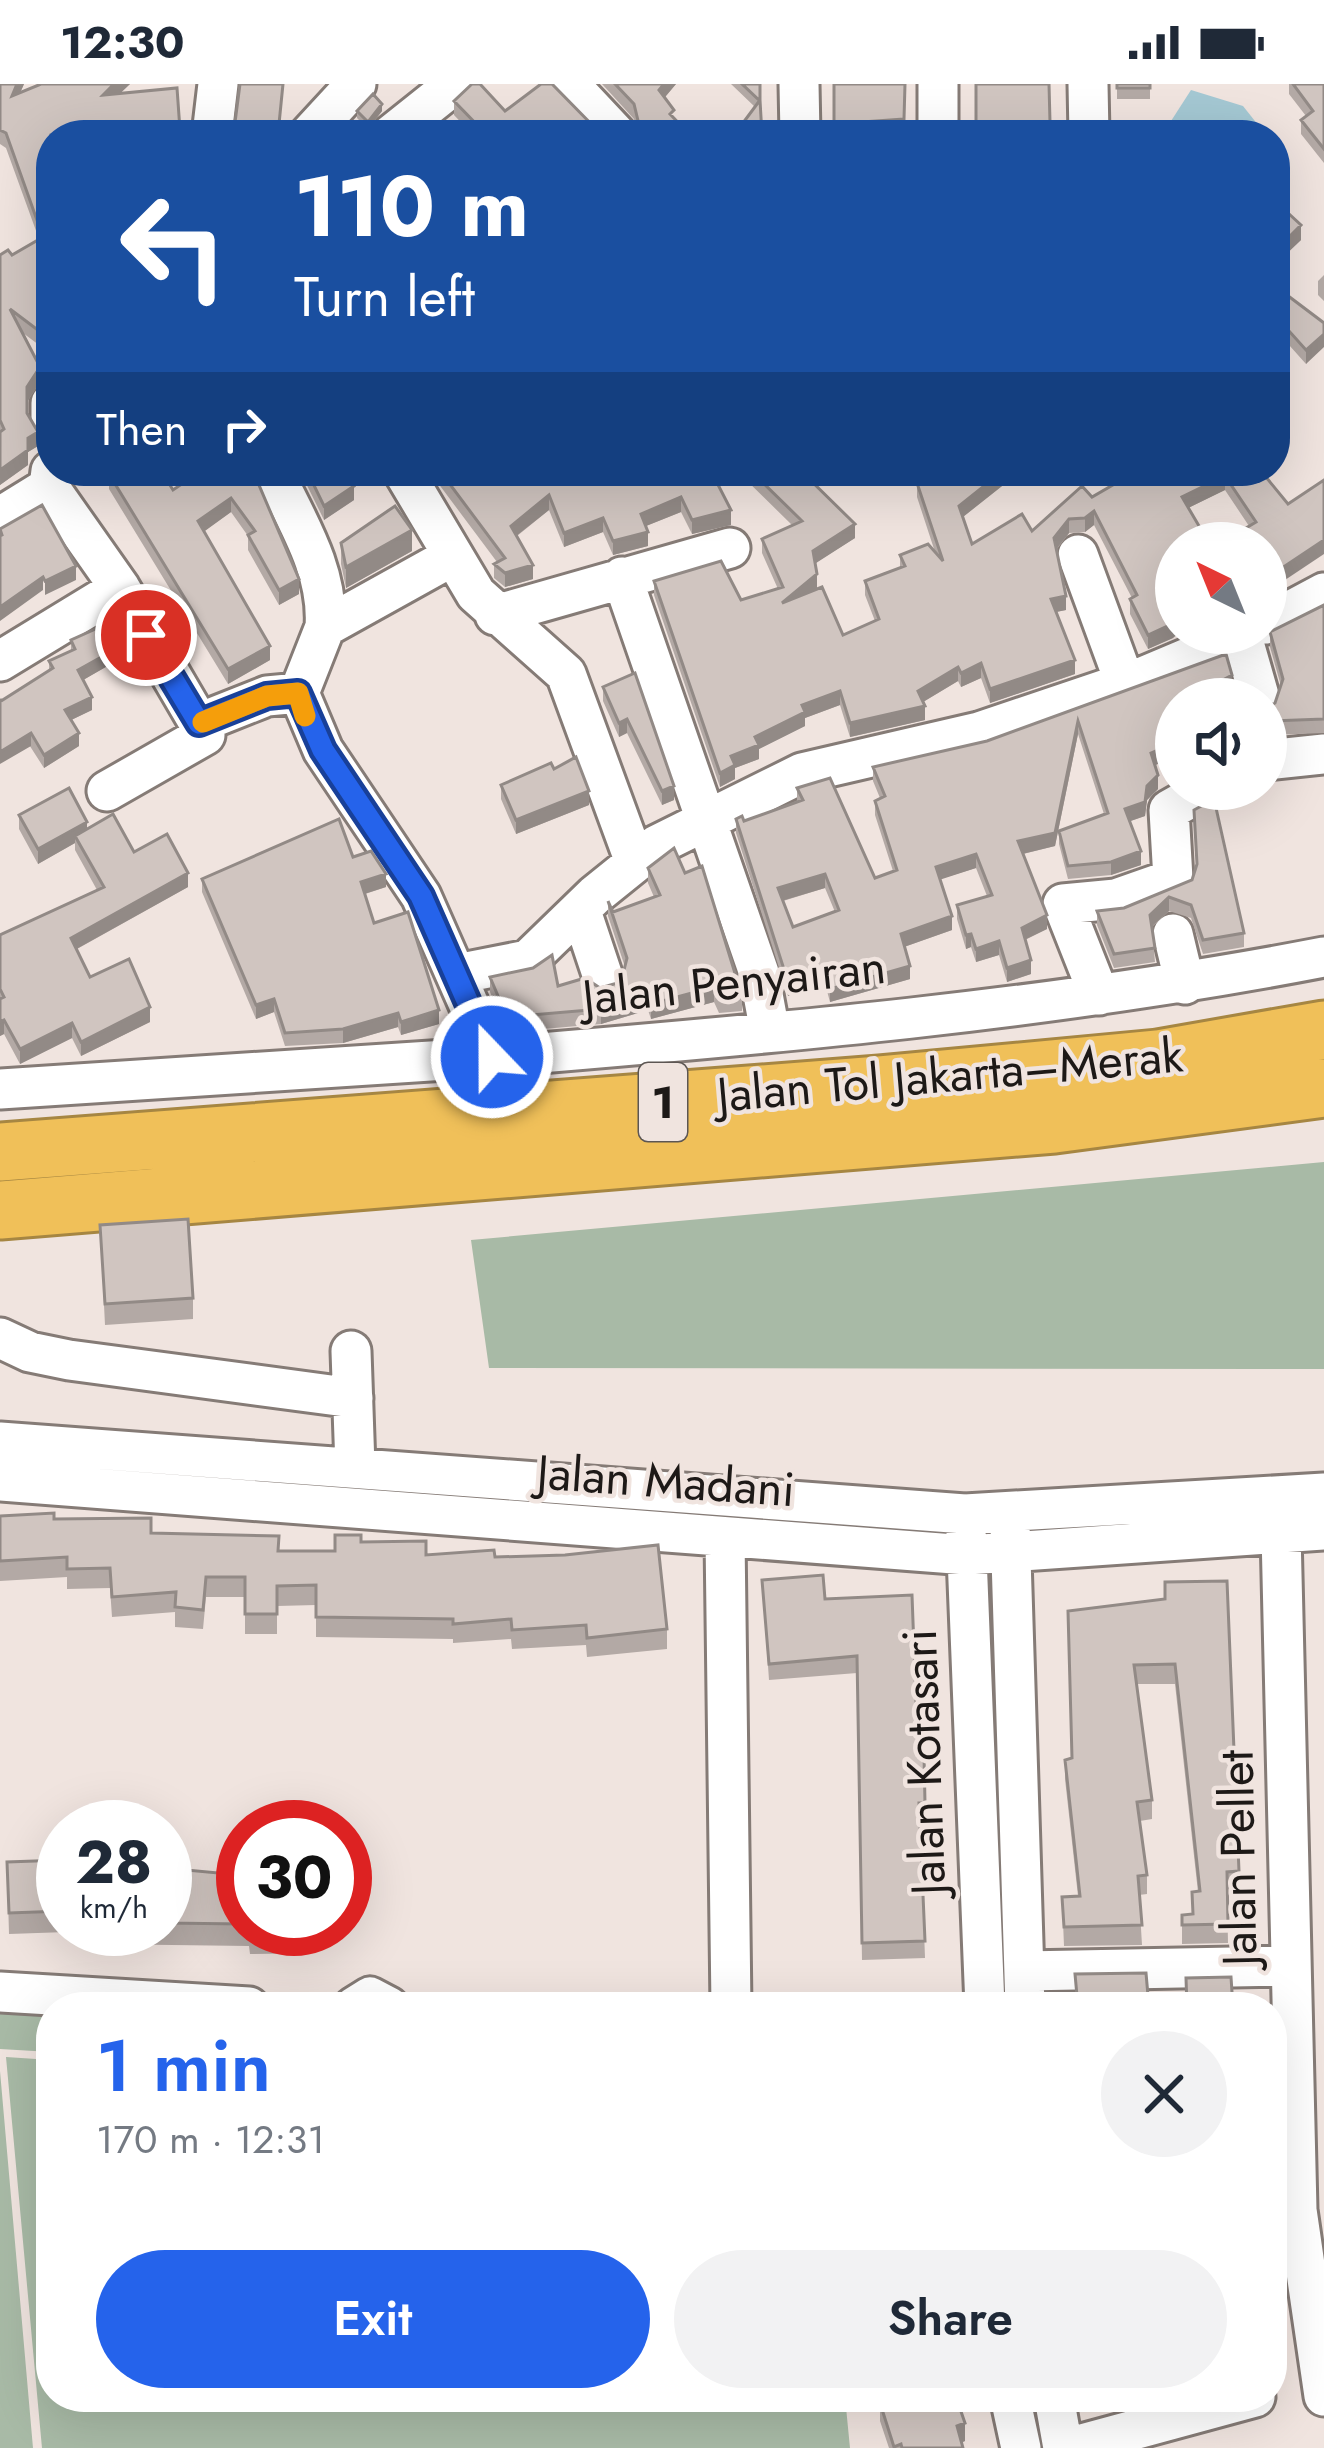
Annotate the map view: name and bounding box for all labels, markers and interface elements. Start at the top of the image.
text: 12:30 [60,10,185,75]
text: 110 m [294,146,529,268]
icon: left [96,168,252,324]
text: Turn left [294,258,475,336]
icon: right [211,396,277,462]
text: Then [96,397,187,462]
north arrow [1155,522,1287,654]
map controls [1155,522,1287,810]
pin [95,584,197,686]
icon: arrive [113,602,179,668]
button: sound [1155,678,1287,810]
street label: Jalan Penyairan [573,932,889,1033]
position arrow [429,994,555,1120]
street label: Jalan Tol Jakarta–Merak [708,1020,1187,1130]
road number: 1 [639,1063,687,1141]
street label: Jalan Madani [529,1437,797,1524]
street label: Jalan Kotasari [885,1628,963,1902]
street label: Jalan Pellet [1202,1749,1274,1973]
speed limit sign: 30 [216,1800,372,1956]
text: 28 [76,1819,152,1906]
text: km/h [80,1886,148,1929]
text: 1 min [96,2014,271,2118]
button: close [1101,2031,1227,2157]
text: 170 m · 12:31 [96,2111,325,2168]
button: Exit [96,2250,650,2388]
button: Share [674,2250,1227,2388]

